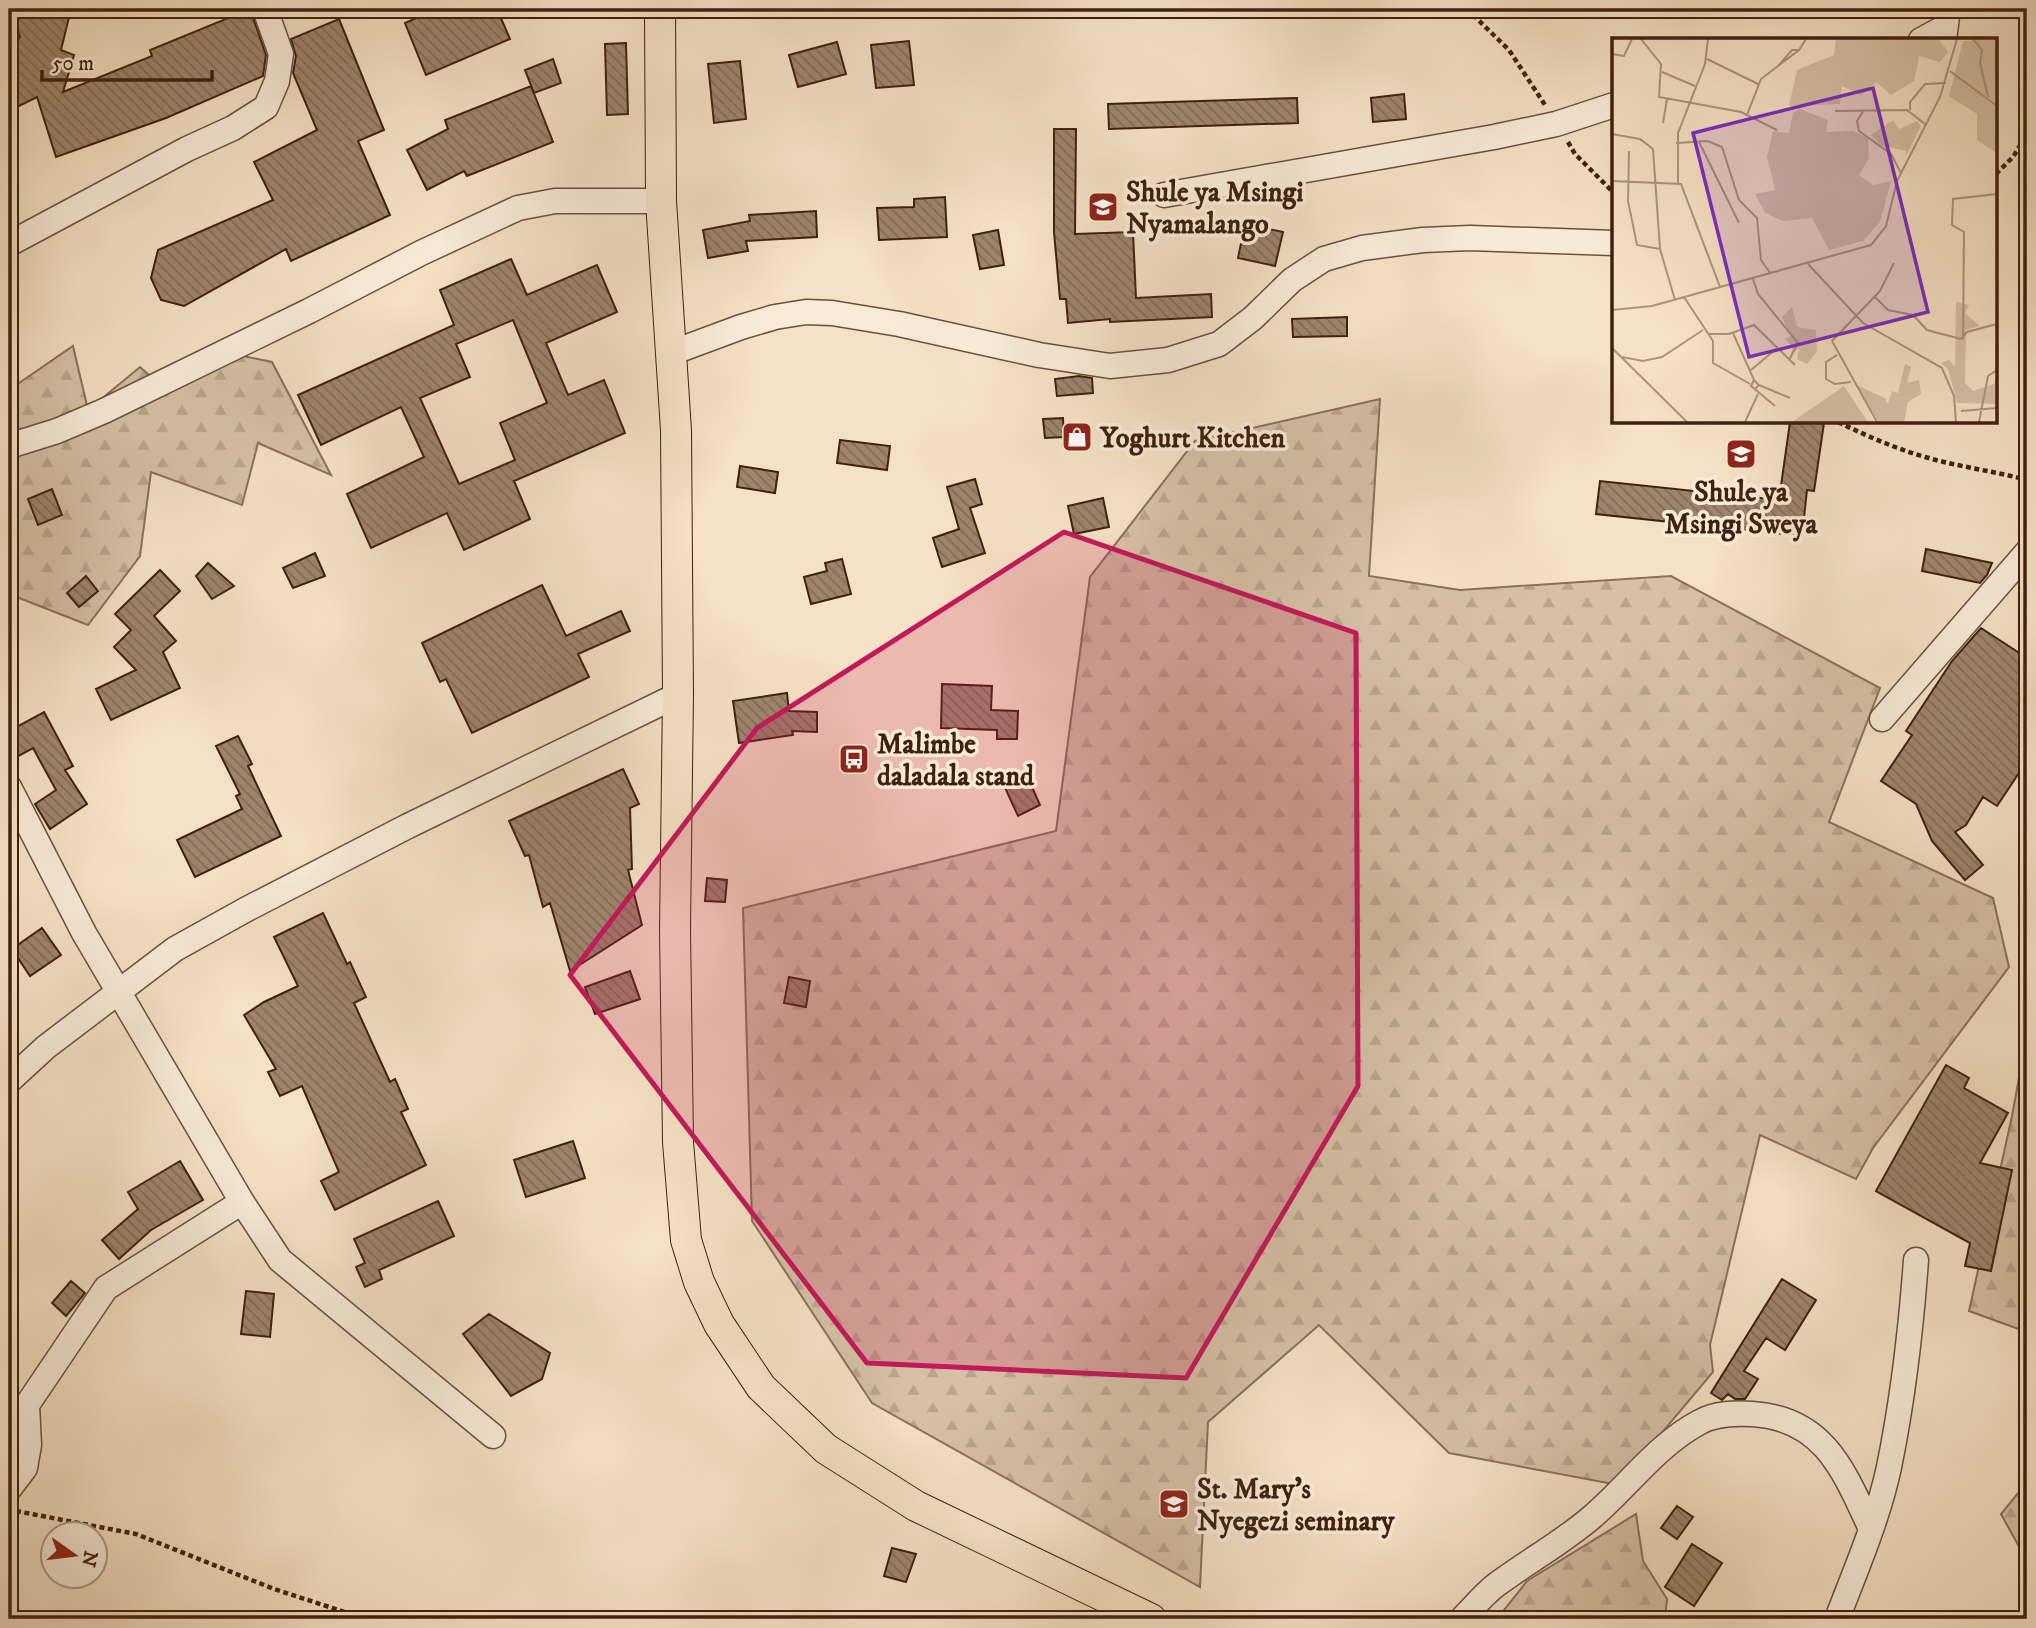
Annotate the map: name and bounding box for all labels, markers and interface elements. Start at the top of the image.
scale bar [42,38,212,82]
inset map [1612,38,1997,424]
text: 50 m [52,51,94,77]
place label: Shule ya Msingi Nyamalango [1126,175,1303,242]
school or university icon: Shule ya Msingi Nyamalango [1086,190,1120,224]
shop icon: Yoghurt Kitchen [1060,420,1094,454]
place label: Yoghurt Kitchen [1099,421,1286,456]
school or university icon: Shule ya Msingi Sweya [1724,437,1758,471]
place label: Shule ya Msingi Sweya [1665,475,1818,542]
place label: Malimbe daladala stand [877,727,1035,794]
bus stop icon: Malimbe daladala stand [837,742,871,776]
place label: St. Mary's Nyegezi seminary [1197,1472,1395,1539]
school or university icon: St. Mary's Nyegezi seminary [1157,1487,1191,1521]
north arrow [38,1520,108,1590]
text: N [76,1548,102,1569]

